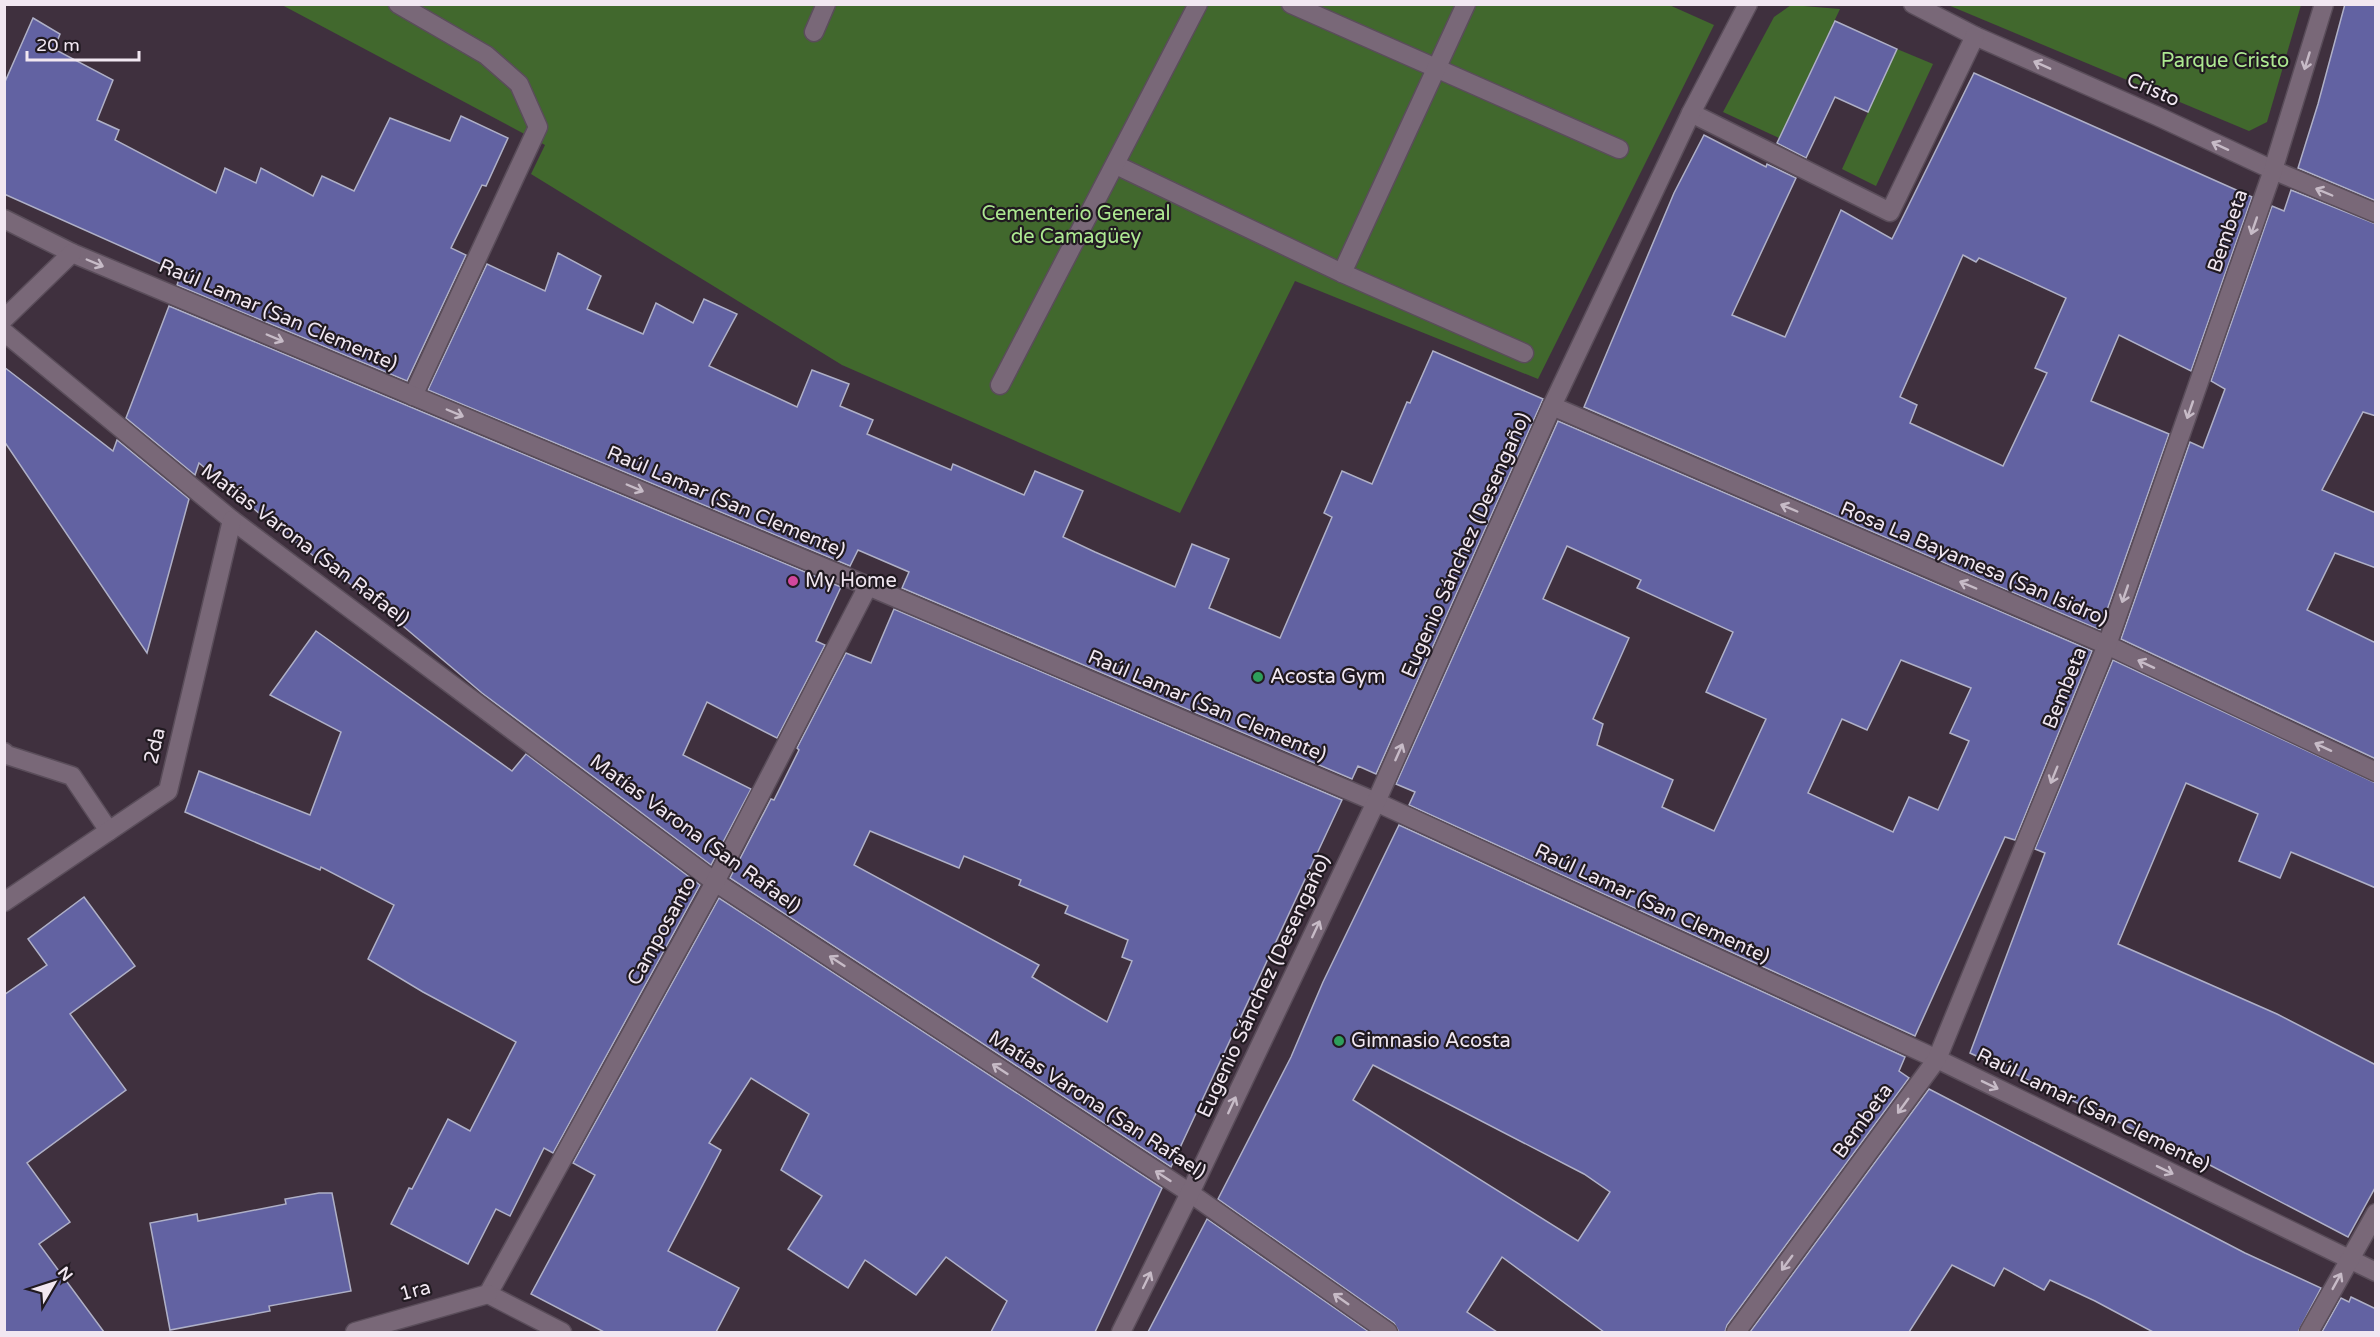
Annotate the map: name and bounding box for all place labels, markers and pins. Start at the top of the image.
place label: My Home [805,569,897,593]
marker: My Home [786,574,800,588]
place label: Acosta Gym [1270,665,1385,689]
marker: Acosta Gym [1251,670,1265,684]
place label: Gimnasio Acosta [1351,1029,1511,1053]
marker: Gimnasio Acosta [1332,1034,1346,1048]

